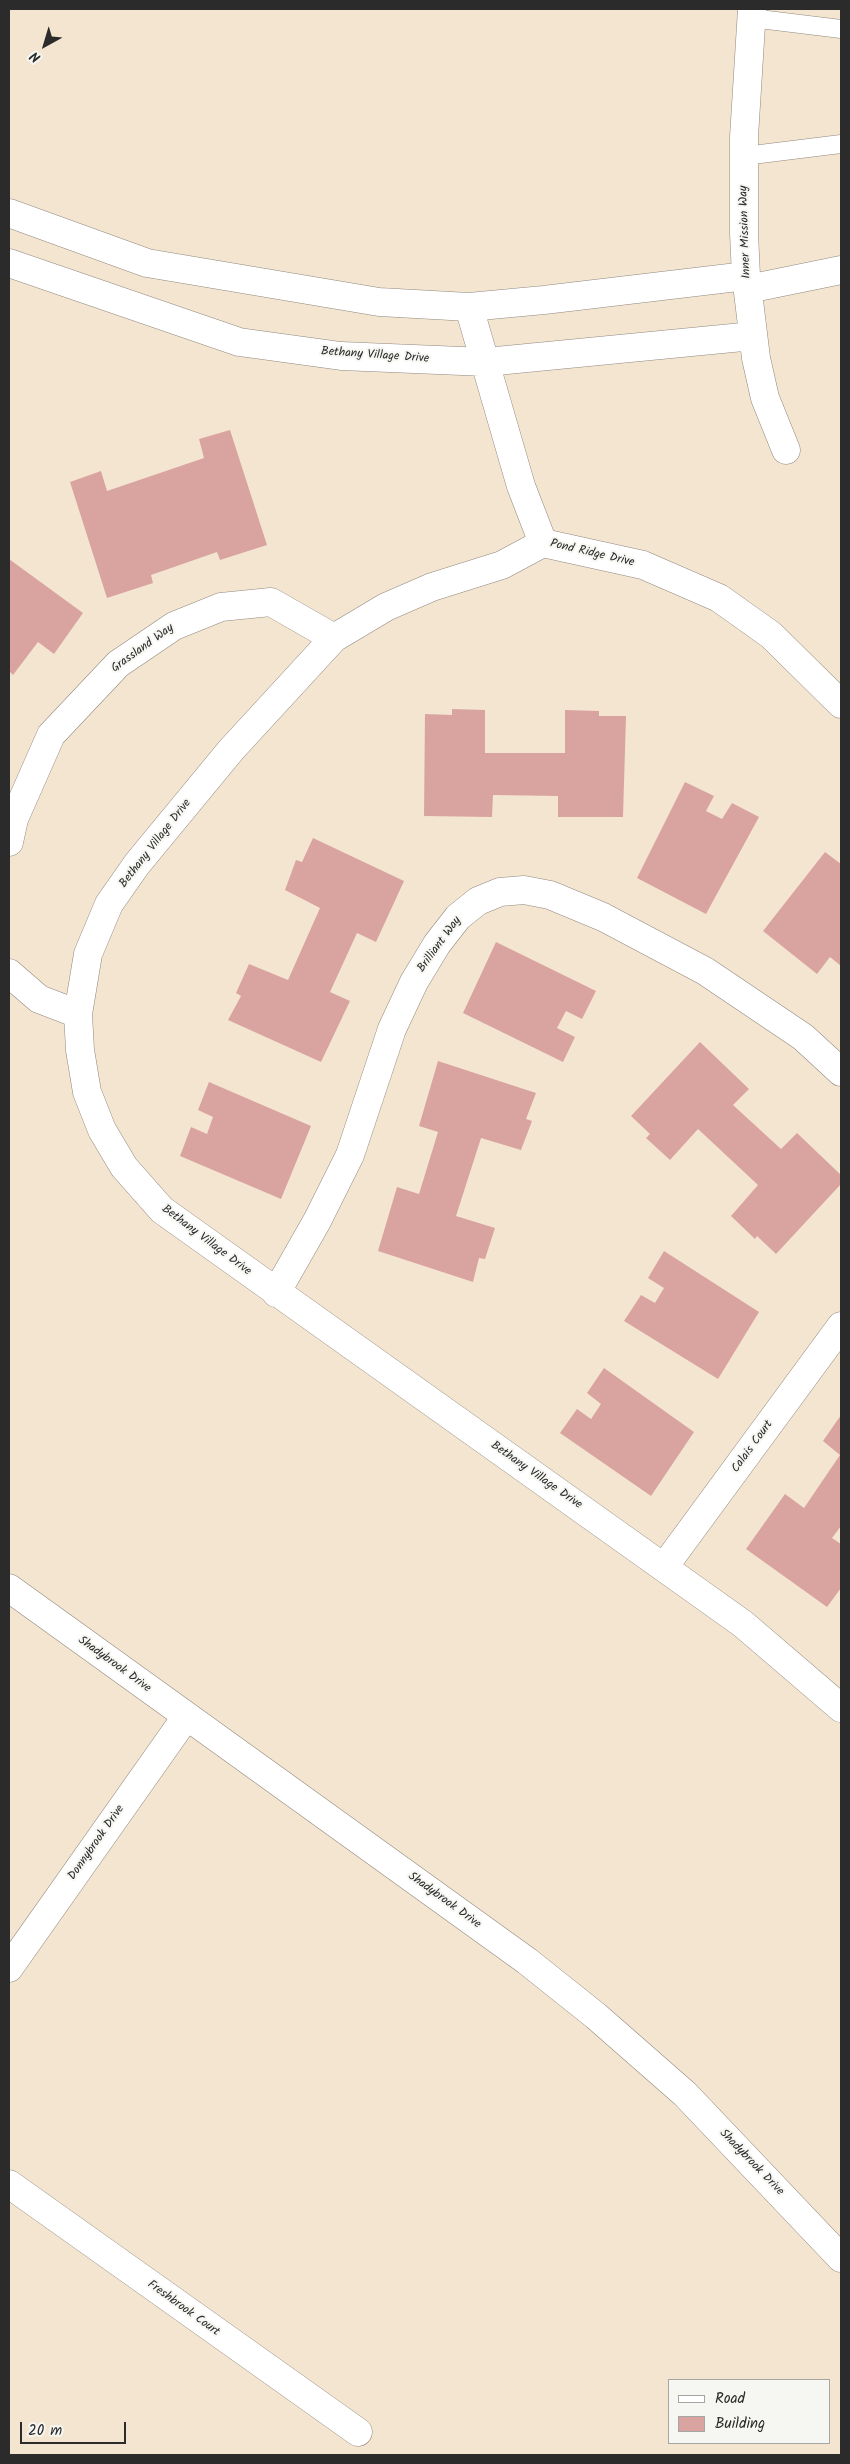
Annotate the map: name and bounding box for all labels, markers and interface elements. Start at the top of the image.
north arrow [20,20,70,70]
text: N [25,45,46,68]
street label: Inner Mission Way [737,185,755,279]
street label: Bethany Village Drive [320,345,430,367]
street label: Pond Ridge Drive [549,537,635,571]
street label: Grassland Way [109,622,177,676]
street label: Bethany Village Drive [117,797,195,891]
street label: Brilliant Way [415,914,465,976]
street label: Bethany Village Drive [158,1203,254,1279]
street label: Calais Court [729,1418,777,1476]
street label: Bethany Village Drive [488,1439,584,1513]
street label: Shadybrook Drive [75,1634,153,1696]
street label: Donnybrook Drive [66,1803,128,1883]
street label: Shadybrook Drive [405,1870,483,1932]
street label: Shadybrook Drive [716,2127,786,2199]
street label: Freshbrook Court [144,2278,222,2340]
legend [668,2379,830,2444]
text: Road [715,2387,745,2411]
scale bar [22,2412,129,2444]
text: Building [715,2412,765,2436]
text: 20 m [28,2419,62,2443]

